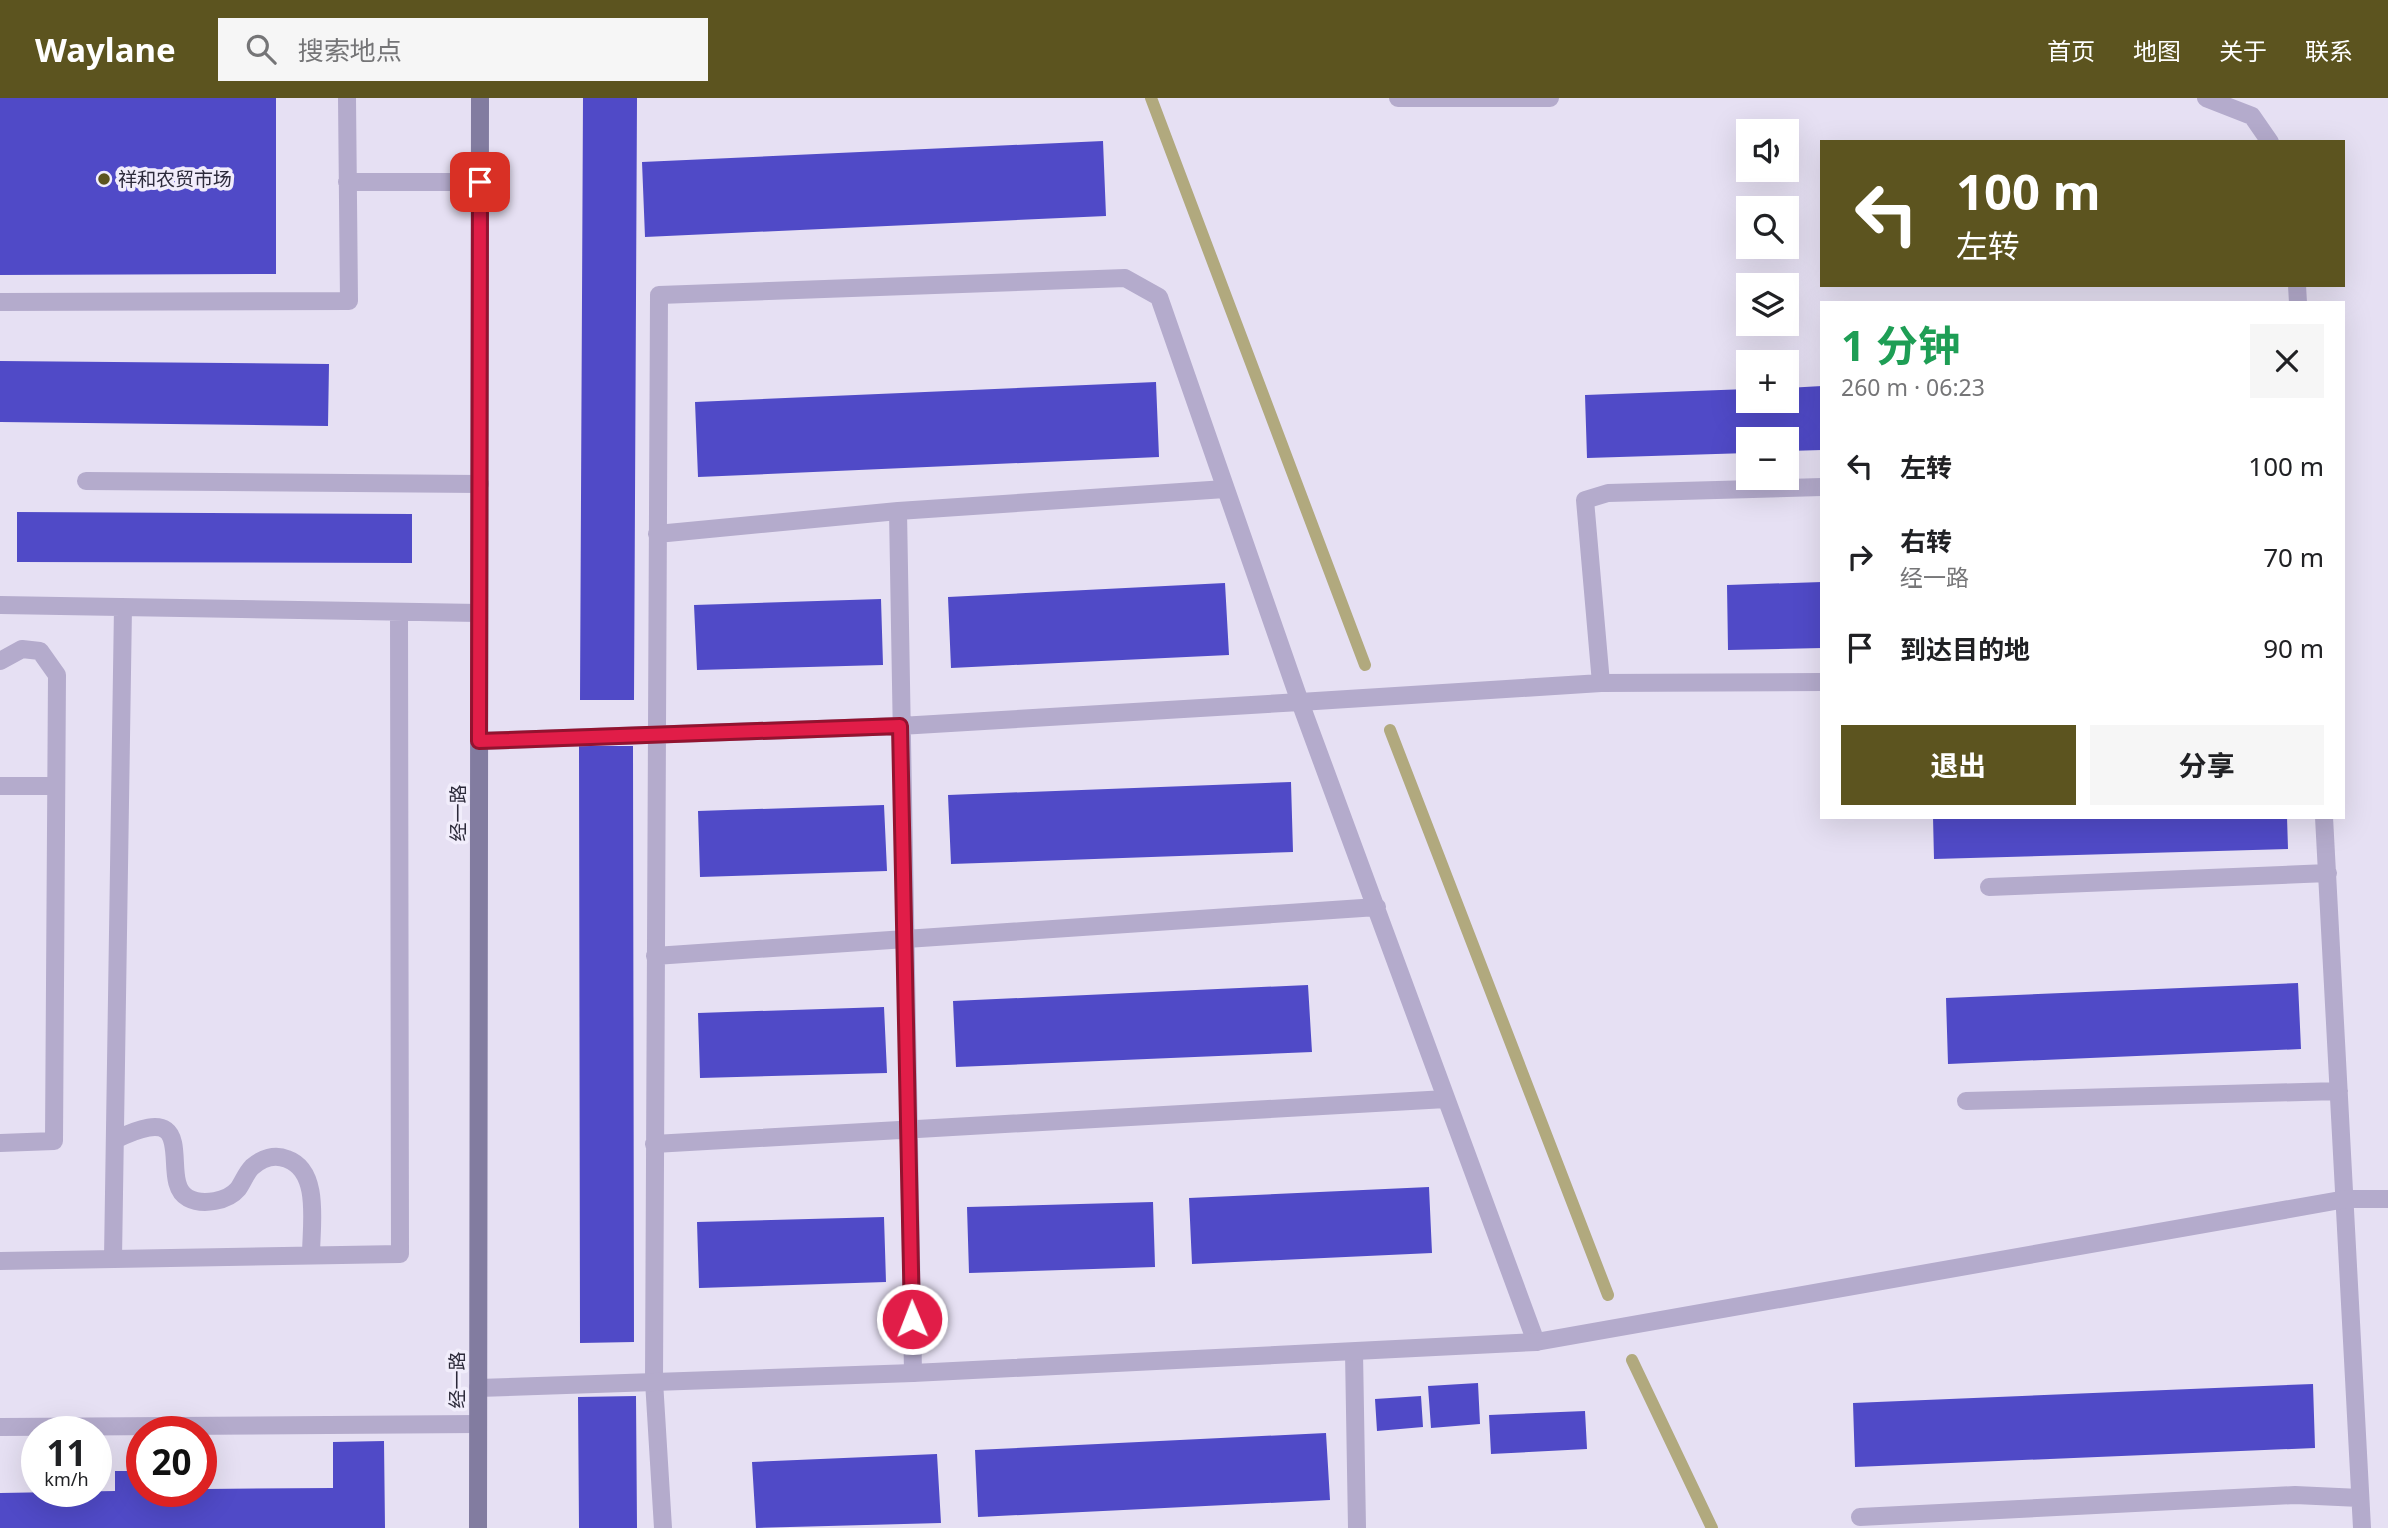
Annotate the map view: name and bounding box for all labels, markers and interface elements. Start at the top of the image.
search box [218,18,708,81]
text: Waylane [35,27,176,72]
icon: search [242,30,280,68]
text: 搜索地点 [298,32,402,68]
text: 首页 [2047,34,2095,67]
text: 地图 [2133,34,2181,67]
text: 关于 [2219,34,2267,67]
text: 联系 [2305,34,2353,67]
map controls [1736,119,1799,490]
button: sound [1736,119,1799,182]
pin [450,152,510,212]
text: 100 m [1956,158,2101,224]
icon: arrive [461,163,499,201]
place label: 祥和农贸市场 [118,166,232,192]
icon: left [1841,168,1932,259]
marker: 祥和农贸市场 [96,171,112,187]
button: search [1736,196,1799,259]
text: 左转 [1956,224,2020,267]
button: layers [1736,273,1799,336]
text: 1 分钟 [1841,316,1960,373]
button: close [2250,324,2324,398]
button: + [1736,350,1799,413]
text: 260 m · 06:23 [1841,371,1985,403]
button: − [1736,427,1799,490]
icon: left [1841,447,1879,485]
text: 100 m [2248,448,2324,484]
text: 左转 [1900,449,1952,485]
text: 右转 [1900,523,1952,559]
icon: right [1841,538,1879,576]
text: 70 m [2263,539,2324,575]
text: 经一路 [1900,561,1969,593]
icon: arrive [1841,629,1879,667]
text: 90 m [2263,630,2324,666]
text: 到达目的地 [1900,631,2030,667]
button: 退出 [1841,725,2076,805]
button: 分享 [2090,725,2324,805]
street label: 经一路 [445,784,471,842]
position arrow [875,1282,949,1356]
street label: 经一路 [444,1351,470,1409]
speed limit sign: 20 [126,1416,217,1507]
text: 11 [46,1429,87,1476]
text: km/h [44,1467,89,1491]

